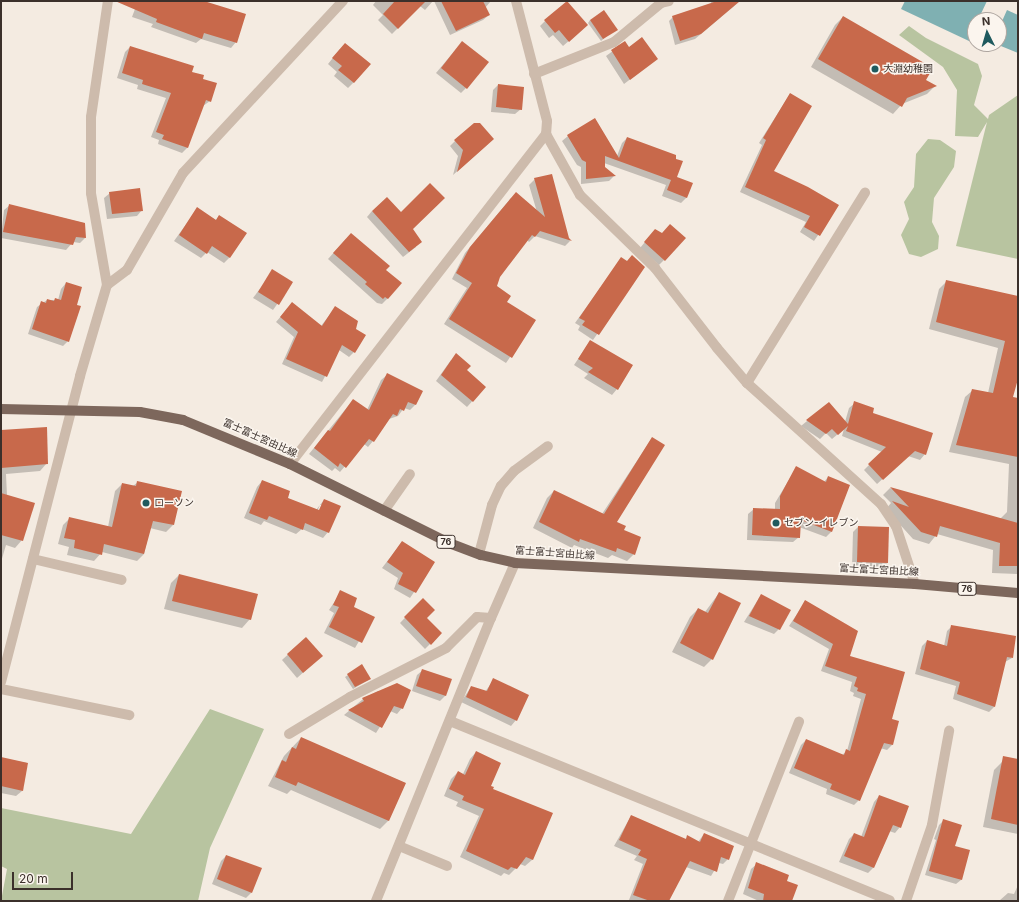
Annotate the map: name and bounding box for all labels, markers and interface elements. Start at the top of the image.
north arrow [967,12,1007,52]
text: N [981,14,991,28]
place label: 大淵幼稚園 [883,63,933,75]
marker: 大淵幼稚園 [870,64,880,74]
street label: 富士富士宮由比線 [221,416,299,460]
place label: ローソン [154,497,194,509]
marker: ローソン [141,498,151,508]
place label: セブン-イレブン [784,517,859,529]
marker: セブン-イレブン [771,518,781,528]
road number: 76 [436,535,456,549]
street label: 富士富士宮由比線 [515,544,595,562]
street label: 富士富士宮由比線 [839,562,919,578]
road number: 76 [957,582,977,596]
scale bar [14,864,75,890]
text: 20 m [19,871,48,886]

